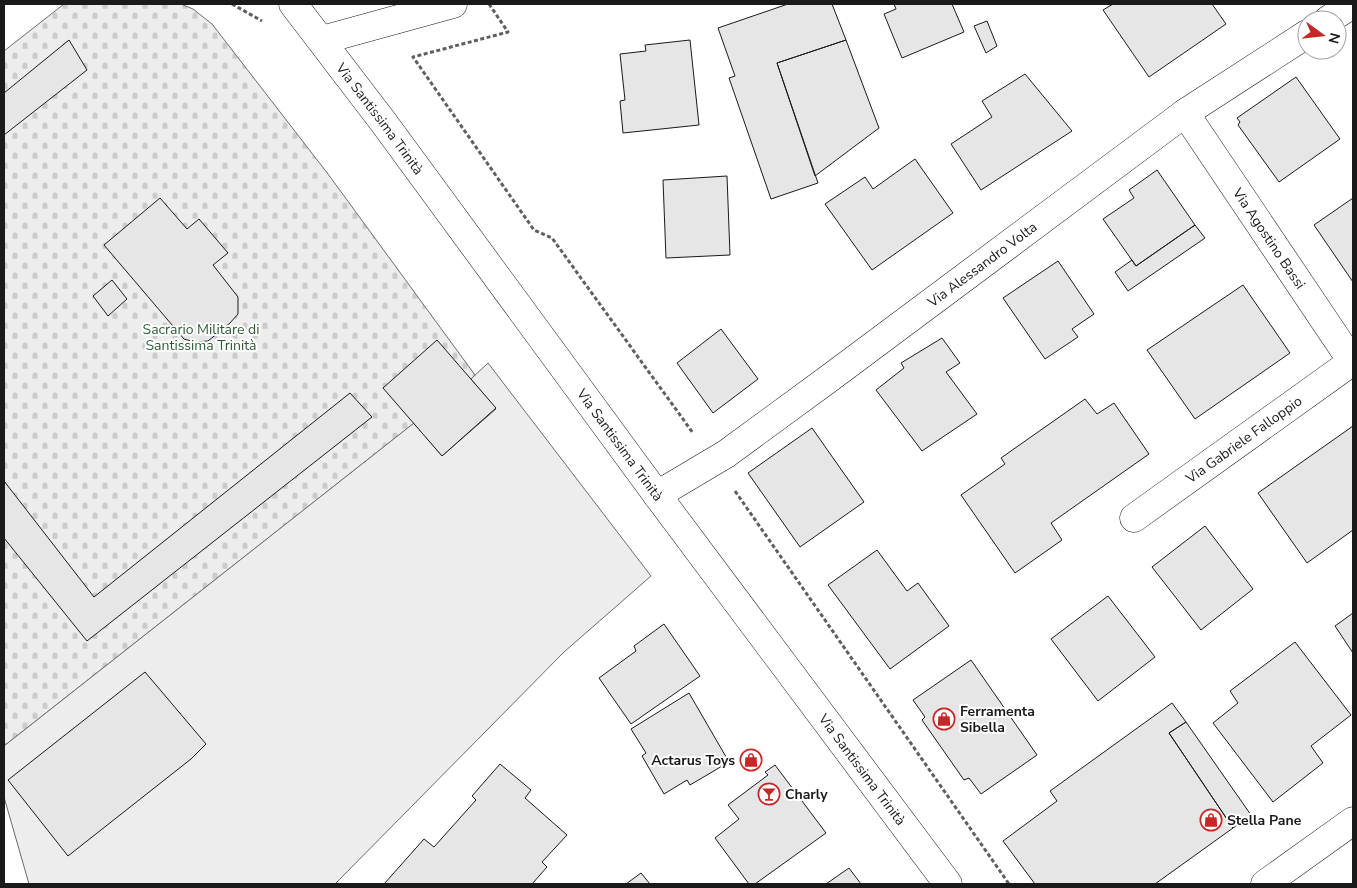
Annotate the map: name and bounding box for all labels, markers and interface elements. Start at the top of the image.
north arrow [1297,10,1347,60]
text: N [1324,31,1345,46]
street label: Via Santissima Trinità [331,58,428,178]
street label: Via Agostino Bassi [1228,183,1310,293]
street label: Via Alessandro Volta [923,217,1041,312]
park label: Sacrario Militare di Santissima Trinità [143,320,259,355]
street label: Via Santissima Trinità [572,384,668,505]
street label: Via Gabriele Falloppio [1181,391,1306,488]
place label: Ferramenta Sibella [960,702,1035,737]
shop icon: Ferramenta Sibella [932,707,956,731]
street label: Via Santissima Trinità [814,709,910,829]
shop icon: Actarus Toys [739,748,763,772]
place label: Actarus Toys [651,751,735,770]
bar icon: Charly [757,782,781,806]
place label: Charly [785,785,828,804]
shop icon: Stella Pane [1199,808,1223,832]
place label: Stella Pane [1227,811,1302,830]

